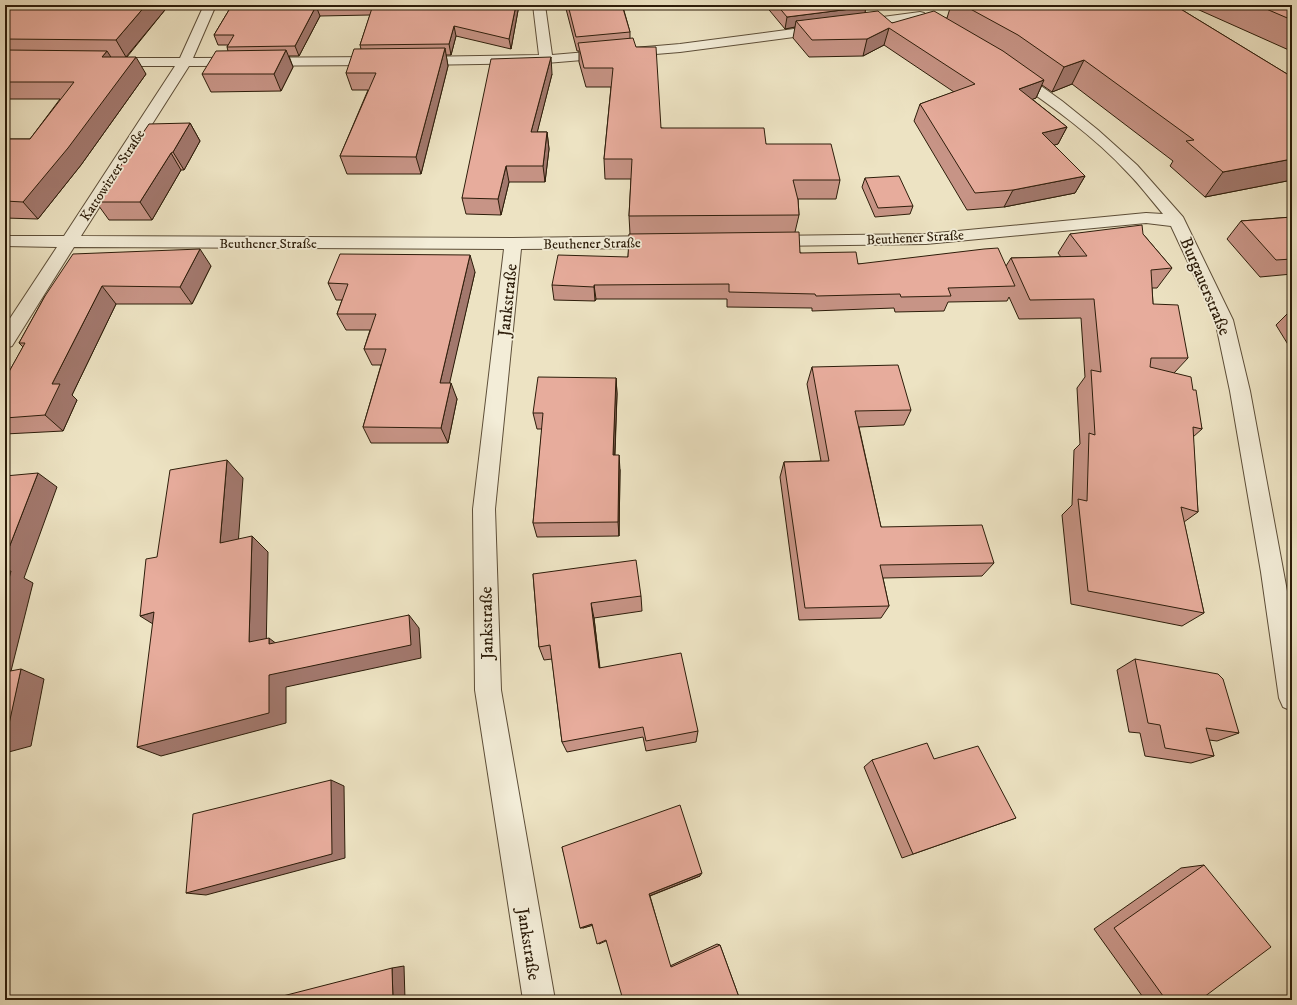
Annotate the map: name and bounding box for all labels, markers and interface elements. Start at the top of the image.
street label: Kattowitzer Straße [76,126,149,225]
street label: Beuthener Straße [866,226,964,250]
street label: Beuthener Straße [543,234,641,254]
street label: Burgauerstraße [1175,234,1236,339]
street label: Beuthener Straße [219,235,317,253]
street label: Jankstraße [493,263,523,340]
street label: Jankstraße [475,586,499,662]
street label: Jankstraße [511,904,545,982]

